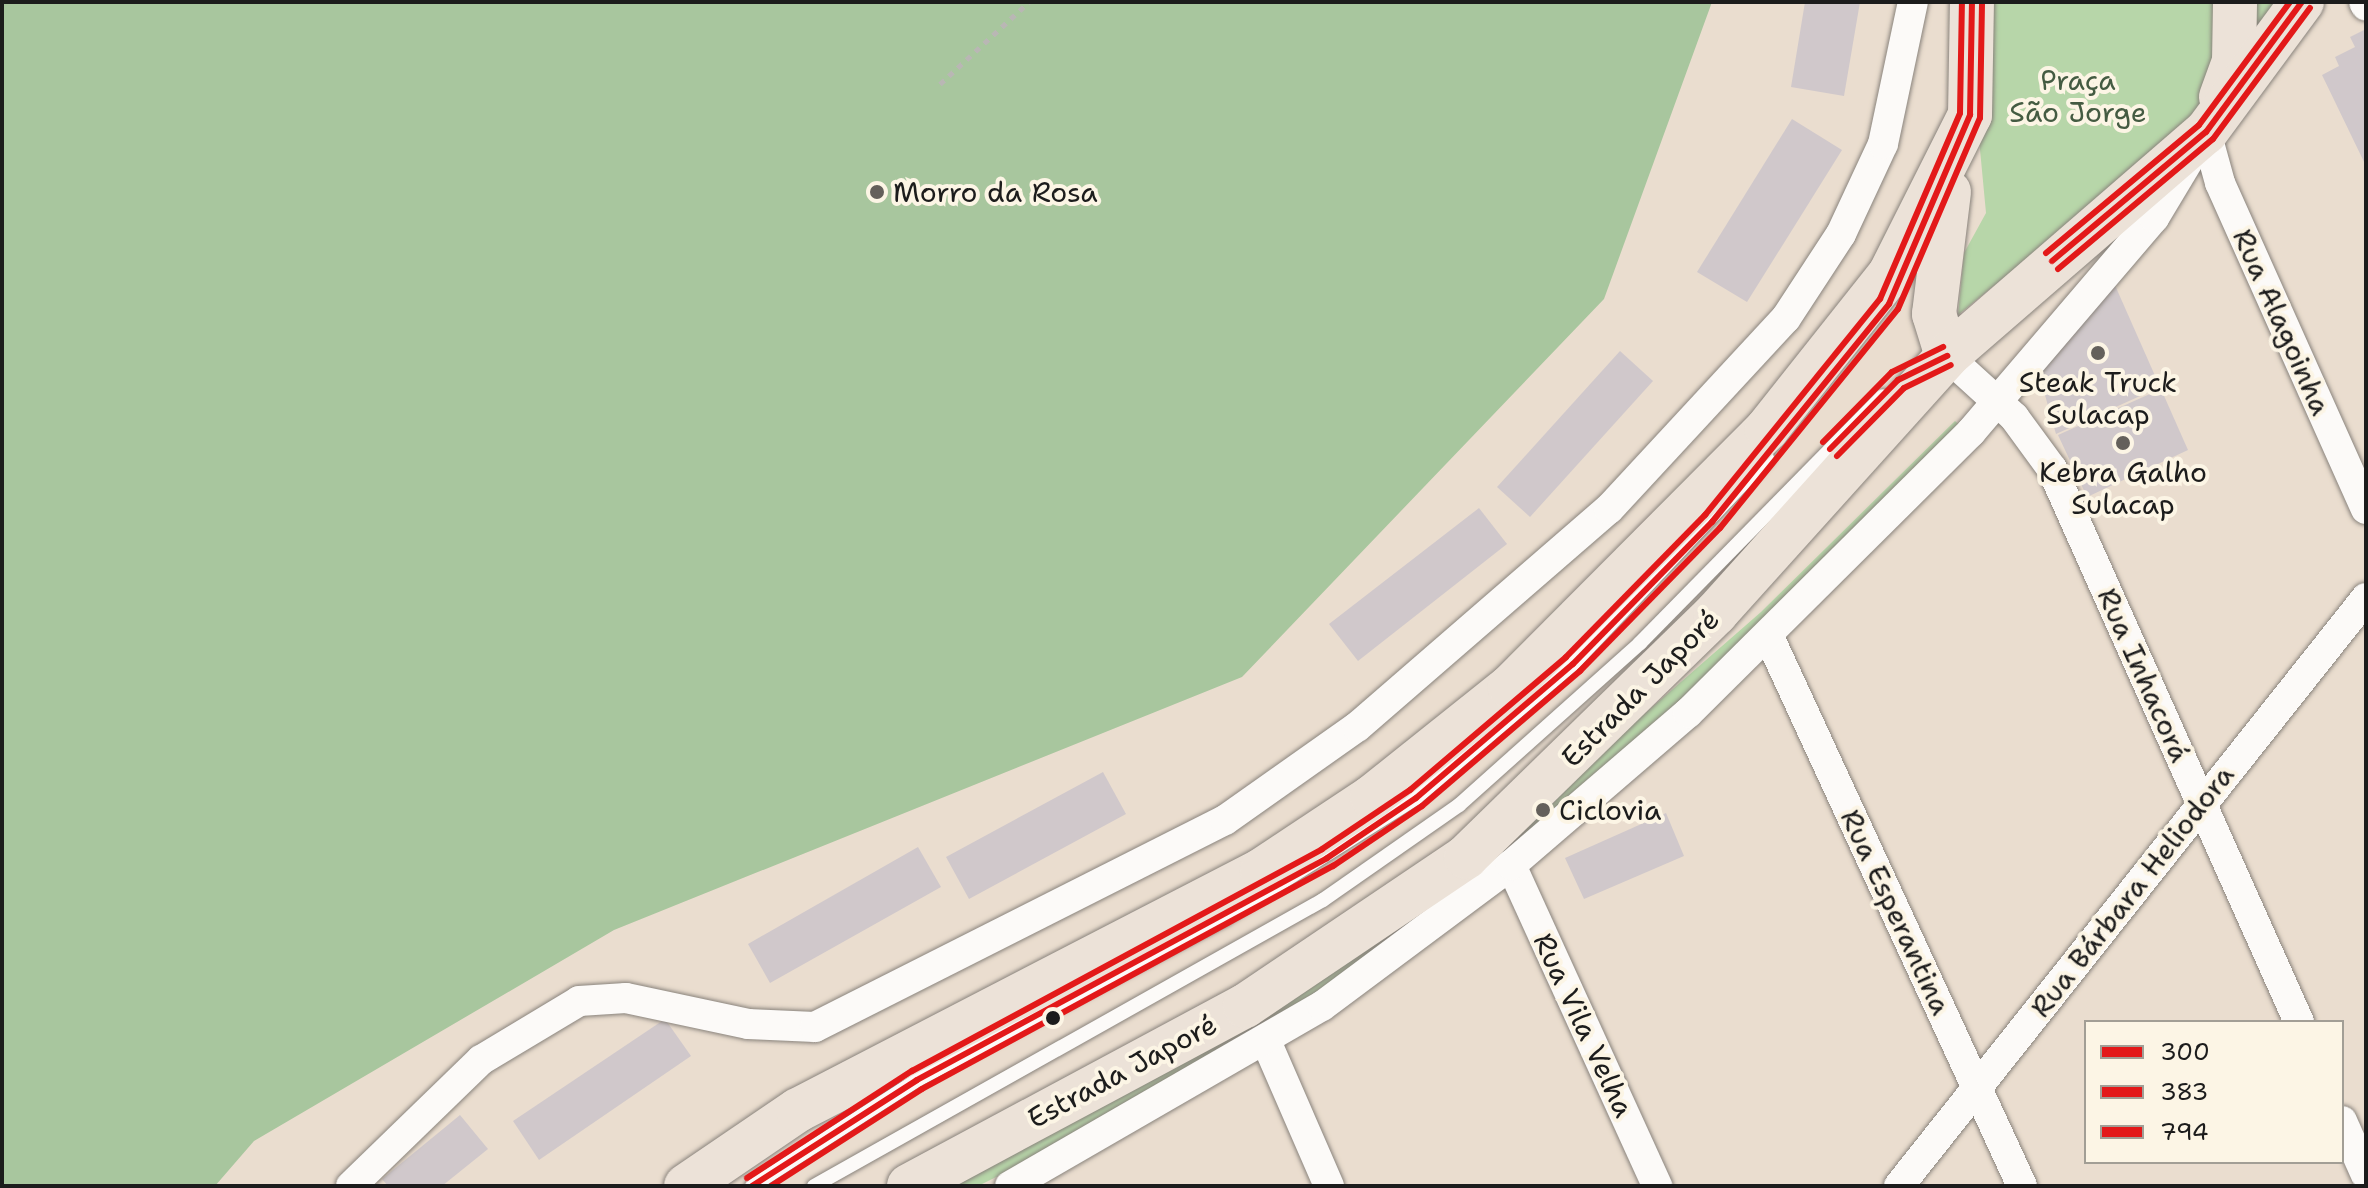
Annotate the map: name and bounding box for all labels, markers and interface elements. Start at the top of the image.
park label: Praça São Jorge [2009,63,2147,129]
place label: Morro da Rosa [893,175,1098,209]
marker: Morro da Rosa [868,183,886,201]
street label: Rua Alagoinha [2226,224,2338,420]
marker: Steak Truck Sulacap [2089,344,2107,362]
place label: Steak Truck Sulacap [2019,365,2177,431]
marker: Kebra Galho Sulacap [2114,434,2132,452]
place label: Kebra Galho Sulacap [2039,455,2207,521]
street label: Rua Inhacorá [2091,583,2197,767]
street label: Estrada Japoré [1554,602,1726,774]
street label: Rua Bárbara Heliodora [2023,758,2241,1024]
place label: Ciclovia [1559,793,1662,827]
marker: Ciclovia [1534,801,1552,819]
street label: Rua Esperantina [1834,804,1958,1020]
street label: Rua Vila Velha [1527,928,1641,1122]
street label: Estrada Japoré [1022,1007,1222,1135]
unlabelled marker [1045,1010,1061,1026]
legend [2084,1020,2344,1164]
text: 300 [2160,1036,2210,1068]
text: 383 [2160,1076,2208,1108]
text: 794 [2160,1116,2209,1148]

